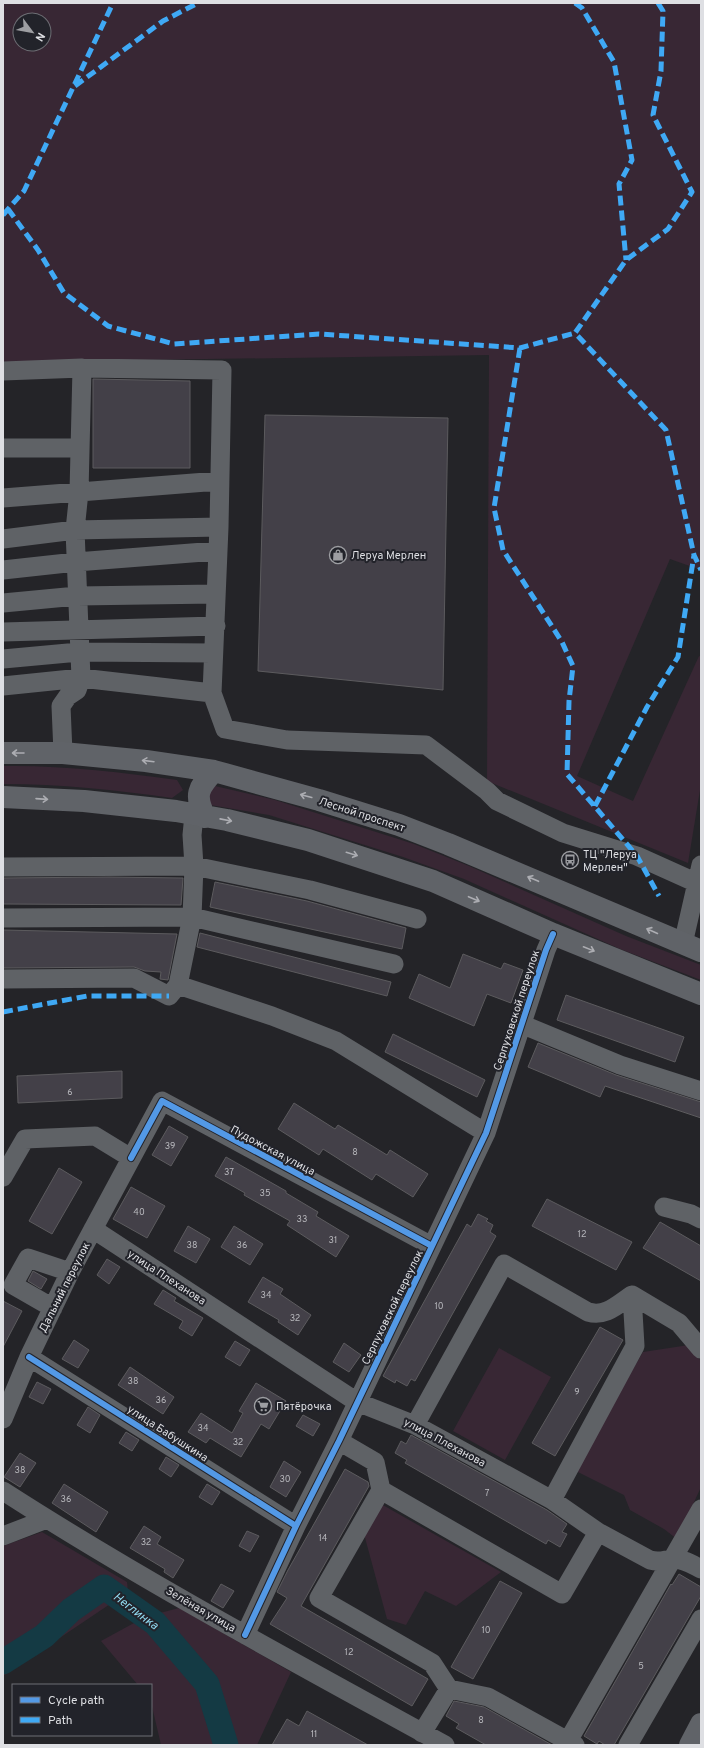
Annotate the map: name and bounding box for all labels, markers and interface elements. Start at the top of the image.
north arrow [12,12,52,52]
text: N [32,30,48,44]
shop icon: Леруа Мерлен [328,545,348,565]
place label: Леруа Мерлен [351,549,426,563]
one-way arrow [12,749,25,757]
one-way arrow [142,757,155,765]
one-way arrow [299,792,312,800]
street label: Лесной проспект [317,794,407,836]
one-way arrow [35,795,48,802]
one-way arrow [220,817,233,825]
place label: ТЦ "Леруа Мерлен" [583,848,637,875]
bus stop icon: ТЦ "Леруа Мерлен" [560,850,580,870]
one-way arrow [345,851,358,858]
one-way arrow [527,875,539,882]
one-way arrow [468,895,480,903]
one-way arrow [646,927,658,934]
one-way arrow [583,946,595,954]
street label: Серпуховской переулок [491,948,543,1073]
house number: 6 [67,1087,73,1098]
street label: Пудожская улица [228,1123,317,1179]
house number: 39 [165,1141,175,1152]
house number: 8 [352,1147,358,1158]
house number: 37 [224,1167,234,1178]
house number: 35 [259,1188,271,1199]
house number: 40 [133,1207,145,1218]
house number: 33 [297,1214,307,1225]
house number: 12 [578,1229,586,1240]
house number: 31 [329,1235,337,1246]
street label: Дальний переулок [36,1240,94,1335]
house number: 38 [187,1240,197,1251]
house number: 36 [237,1240,247,1251]
street label: улица Плеханова [125,1247,209,1309]
street label: Серпуховской переулок [359,1248,427,1367]
house number: 34 [260,1290,272,1301]
house number: 10 [434,1301,444,1312]
house number: 32 [290,1313,300,1324]
house number: 38 [128,1376,138,1387]
house number: 9 [574,1387,580,1398]
house number: 36 [156,1395,166,1406]
supermarket icon: Пятёрочка [253,1396,273,1416]
place label: Пятёрочка [276,1400,332,1414]
street label: улица Бабушкина [124,1402,211,1465]
street label: улица Плеханова [401,1415,488,1470]
house number: 34 [197,1423,209,1434]
house number: 32 [233,1437,243,1448]
house number: 38 [15,1465,25,1476]
house number: 30 [279,1474,291,1485]
house number: 7 [485,1488,490,1499]
house number: 36 [61,1494,71,1505]
house number: 14 [319,1533,328,1544]
house number: 32 [141,1537,151,1548]
street label: Зелёная улица [163,1584,238,1636]
water label: Неглинка [110,1590,162,1634]
house number: 10 [481,1625,491,1636]
house number: 12 [345,1647,353,1658]
house number: 5 [638,1661,644,1672]
legend [12,1684,152,1736]
text: Cycle path [48,1693,105,1709]
text: Path [48,1713,73,1729]
house number: 8 [478,1715,484,1726]
house number: 11 [311,1729,317,1740]

